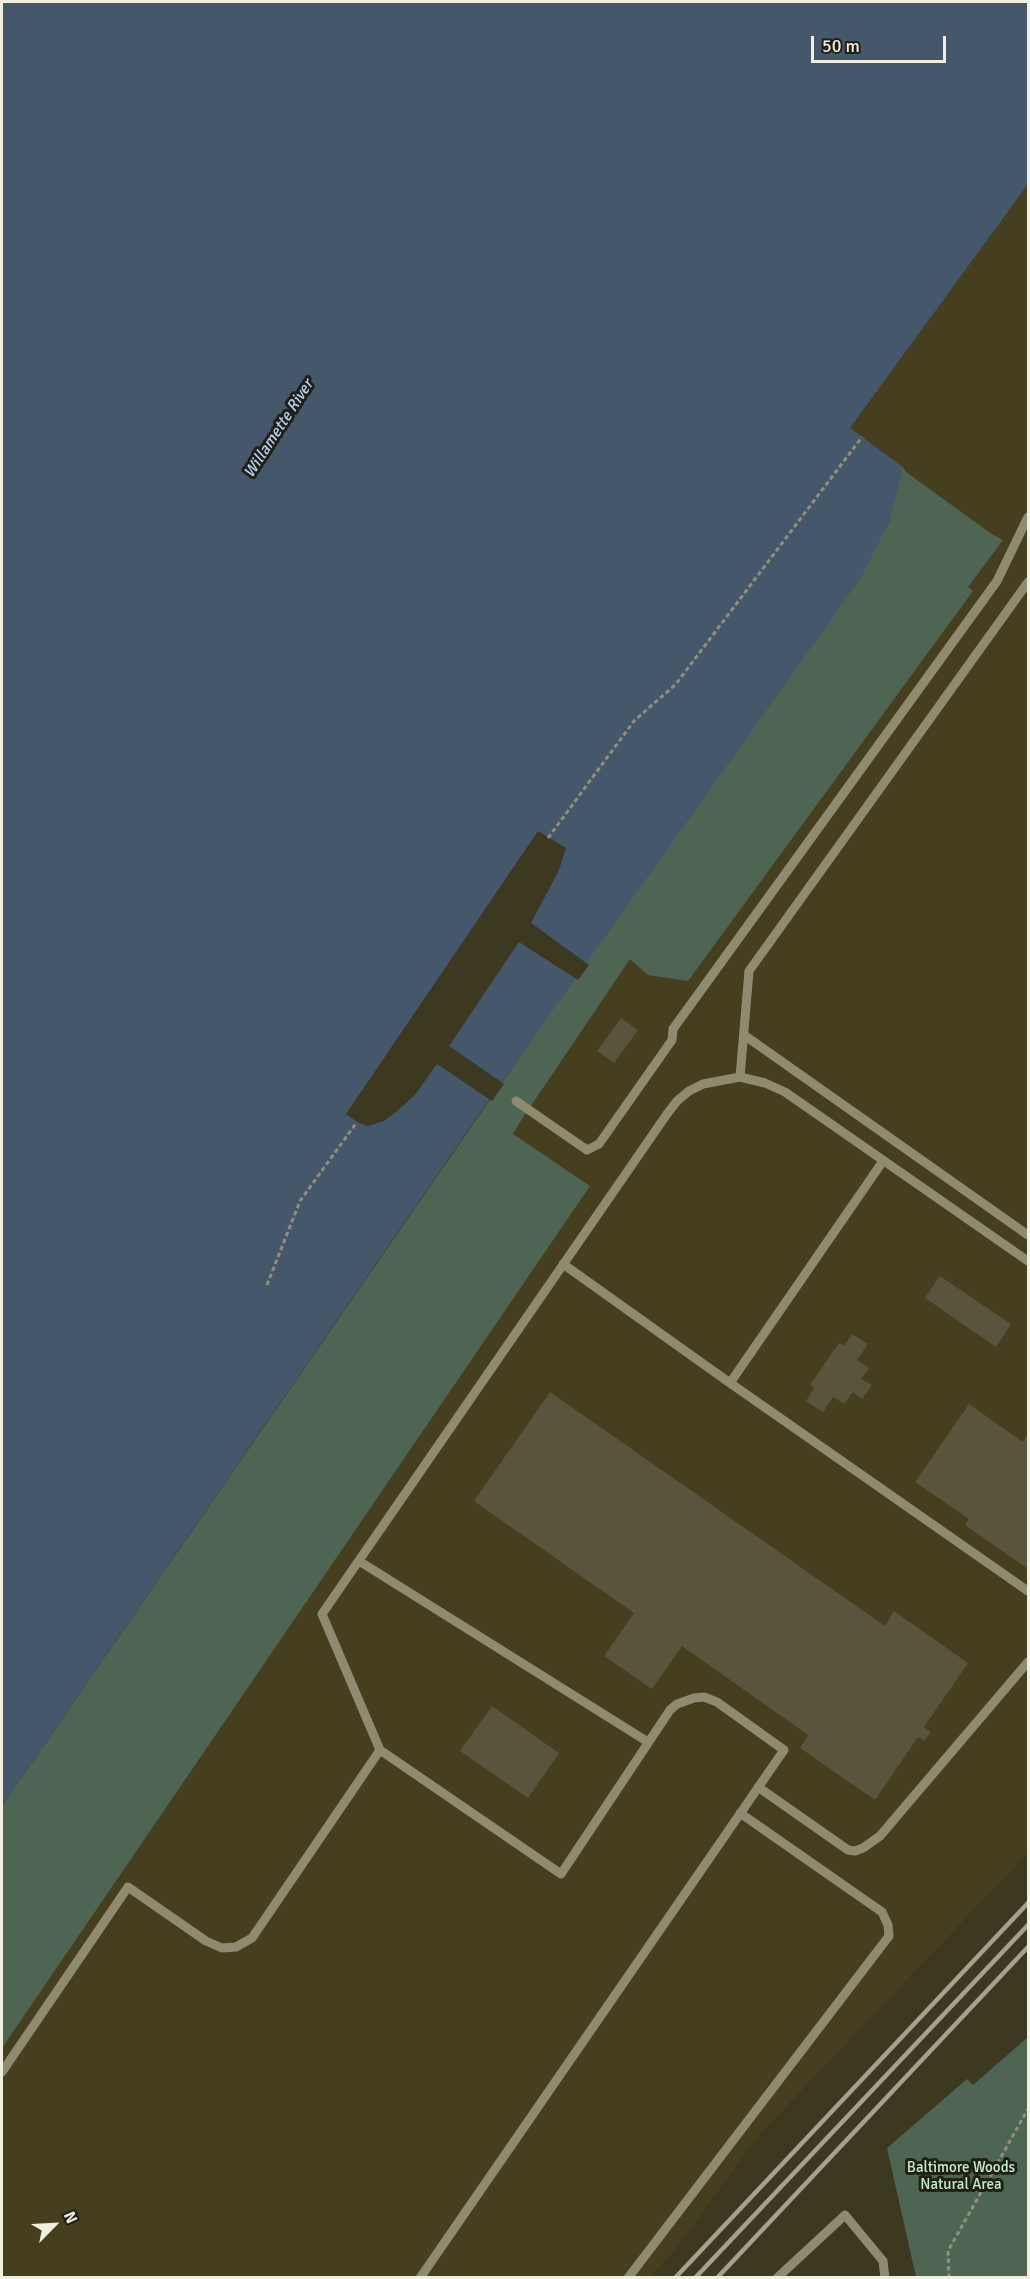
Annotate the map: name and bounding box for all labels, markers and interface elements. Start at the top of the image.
scale bar [814,24,949,62]
text: 50 m [822,35,860,57]
water label: Willamette River [240,376,318,482]
park label: Baltimore Woods Natural Area [907,2159,1015,2194]
north arrow [24,2195,84,2255]
text: N [59,2209,82,2227]

